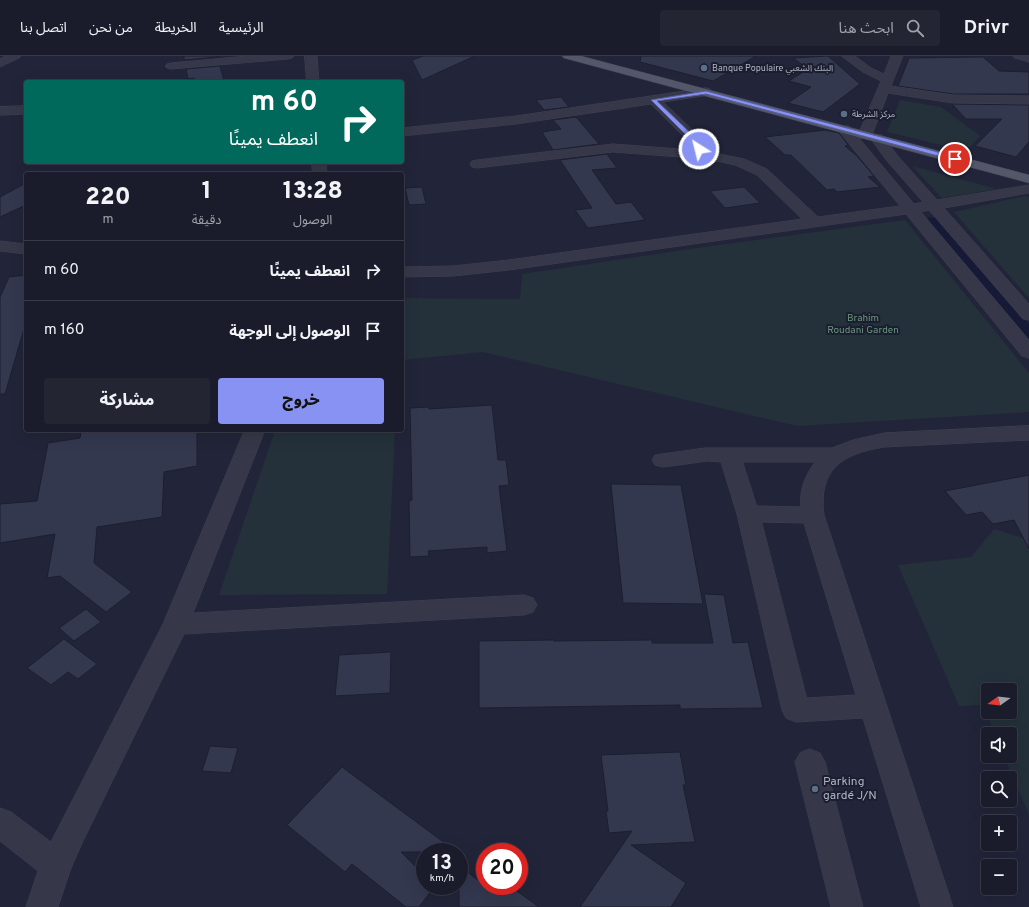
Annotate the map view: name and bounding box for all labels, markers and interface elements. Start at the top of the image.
search box [660,10,940,46]
text: Drivr [964,16,1009,40]
icon: search [904,17,926,39]
text: اتصل بنا [20,20,67,37]
text: من نحن [89,20,133,37]
text: الخريطة [155,20,197,37]
text: الرئيسية [219,20,264,37]
text: ابحث هنا [839,20,894,39]
marker: Banque Populaire البنك الشعبي [699,63,709,73]
place label: Banque Populaire البنك الشعبي [712,63,833,75]
text: 60 m [251,85,318,121]
icon: right [332,96,384,148]
marker: مركز الشرطة [839,109,849,119]
place label: مركز الشرطة [852,109,895,120]
position arrow [678,128,720,170]
text: انعطف يمينًا [229,129,318,152]
pin [938,142,972,176]
icon: arrive [944,148,966,170]
text: 1 [202,177,212,207]
text: 13:28 [283,177,343,207]
text: 220 [85,183,131,213]
text: m [102,212,113,228]
text: دقيقة [192,213,221,229]
text: الوصول [293,213,332,229]
icon: right [362,260,384,282]
text: 60 m [44,261,79,280]
text: انعطف يمينًا [270,263,350,282]
park label: Brahim Roudani Garden [827,312,899,337]
icon: arrive [362,320,384,342]
text: 160 m [44,321,84,340]
text: الوصول إلى الوجهة [229,323,350,342]
button: مشاركة [44,378,210,424]
button: خروج [218,378,384,424]
north arrow [981,683,1017,719]
map controls [981,683,1017,895]
button: sound [981,727,1017,763]
button: search [981,771,1017,807]
place label: Parking gardé J/N [823,774,877,804]
marker: Parking gardé J/N [810,784,820,794]
button: + [981,815,1017,851]
speed limit sign: 20 [476,843,528,895]
text: 13 [432,851,452,877]
button: − [981,859,1017,895]
text: km/h [430,872,454,885]

